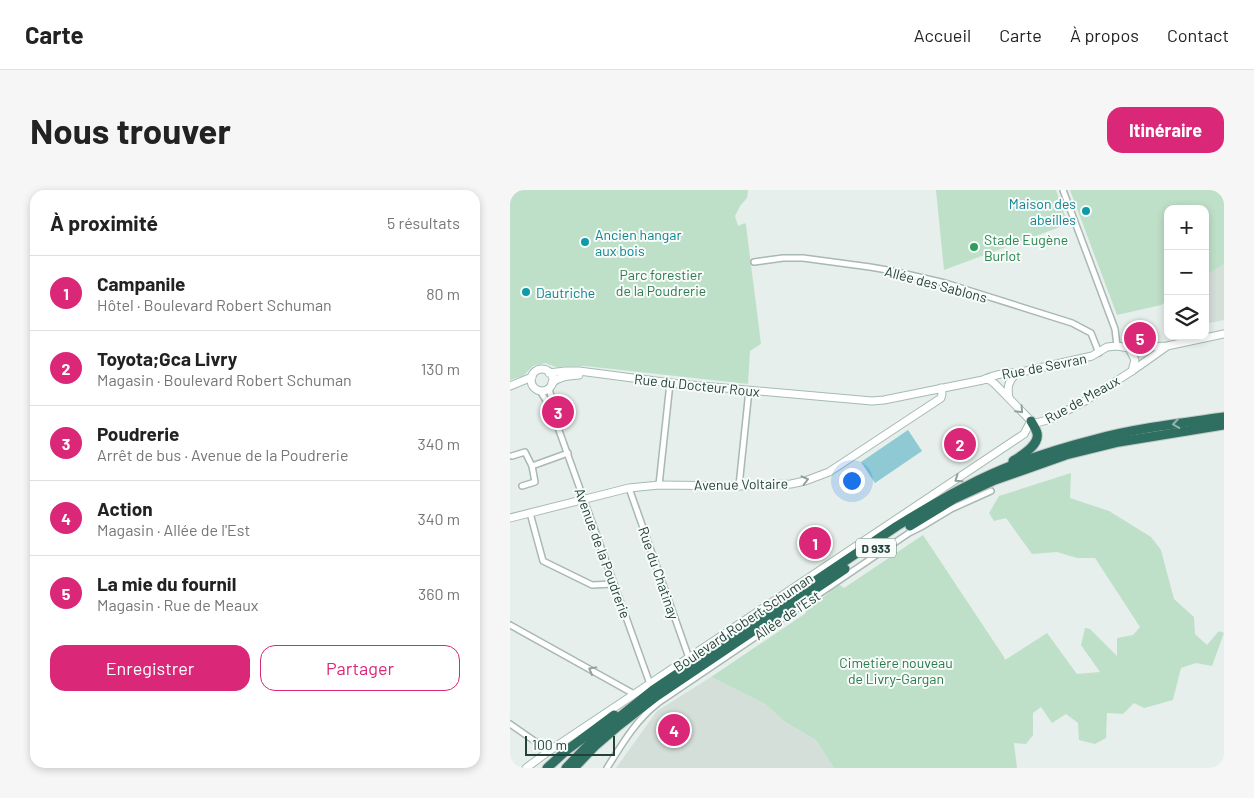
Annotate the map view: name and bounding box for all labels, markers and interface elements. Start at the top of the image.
text: Carte [25,20,84,49]
text: Accueil [914,24,971,46]
text: Carte [999,24,1042,46]
text: À propos [1070,24,1139,46]
text: Contact [1167,24,1229,46]
button: Itinéraire [1107,107,1224,153]
text: Nous trouver [30,109,231,151]
place label: Maison des abeilles [1009,195,1076,228]
marker: Maison des abeilles [1080,205,1092,217]
map controls [1164,205,1209,340]
button: + [1164,205,1209,250]
text: À proximité [50,210,158,235]
text: 5 résultats [387,213,460,232]
place label: Ancien hangar aux bois [595,226,682,259]
place label: Stade Eugène Burlot [984,231,1068,264]
marker: Ancien hangar aux bois [579,236,591,248]
marker: Stade Eugène Burlot [968,241,980,253]
button: − [1164,250,1209,295]
street label: Allée des Sablons [883,262,989,306]
park label: Parc forestier de la Poudrerie [616,266,706,299]
text: Campanile [97,272,185,295]
text: 1 [63,284,69,303]
text: 80 m [426,284,460,303]
place label: Dautriche [536,284,595,301]
marker: Dautriche [520,286,532,298]
text: Hôtel · Boulevard Robert Schuman [97,295,332,314]
button: layers [1164,295,1209,340]
pin: 5 [1124,319,1156,357]
text: Toyota;Gca Livry [97,347,237,370]
street label: Rue de Sevran [1000,349,1088,383]
text: 2 [62,359,70,378]
text: 130 m [421,359,460,378]
text: Magasin · Boulevard Robert Schuman [97,370,352,389]
street label: Rue du Docteur Roux [633,370,761,400]
street label: Rue de Meaux [1042,371,1123,427]
pin: 3 [542,393,574,431]
one-way arrow [1014,404,1023,413]
one-way arrow [1171,419,1180,429]
text: Poudrerie [97,422,179,445]
pin: 2 [944,425,976,463]
text: 3 [62,434,70,453]
text: 340 m [417,434,460,453]
text: Arrêt de bus · Avenue de la Poudrerie [97,445,348,464]
your location [839,468,865,494]
one-way arrow [954,472,963,482]
street label: Avenue Voltaire [694,475,788,493]
one-way arrow [801,476,809,486]
street label: Avenue de la Poudrerie [571,485,635,621]
text: Action [97,497,153,520]
text: 4 [61,509,71,528]
text: 340 m [417,509,460,528]
text: Magasin · Allée de l'Est [97,520,250,539]
street label: Rue du Chatinay [635,524,683,622]
pin: 1 [799,524,831,562]
road number: D 933 [856,538,896,558]
street label: Boulevard Robert Schuman [670,569,816,675]
text: La mie du fournil [97,572,236,595]
text: 5 [62,584,70,603]
text: 360 m [418,584,460,603]
street label: Allée de l'Est [751,587,823,643]
text: Magasin · Rue de Meaux [97,595,258,614]
button: Enregistrer [50,645,250,691]
button: Partager [260,645,460,691]
park label: Cimetière nouveau de Livry-Gargan [839,654,953,687]
one-way arrow [588,666,597,676]
pin: 4 [658,711,690,749]
scale bar [525,733,615,756]
text: 100 m [532,736,567,753]

